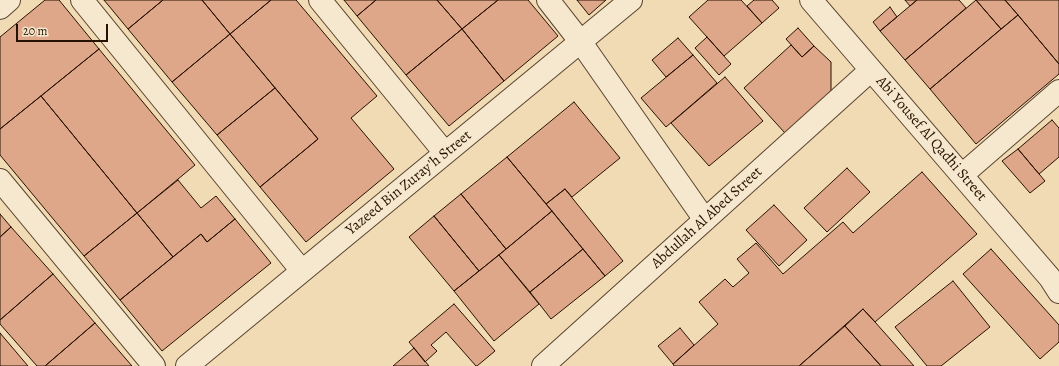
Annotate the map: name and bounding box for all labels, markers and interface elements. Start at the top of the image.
scale bar [18,16,110,42]
text: 20 m [23,23,47,39]
street label: Abi Yousef Al Qadhi Street [872,73,990,205]
street label: Yazeed Bin Zuray'h Street [342,127,476,239]
street label: Abdullah Al Abed Street [648,163,766,273]

